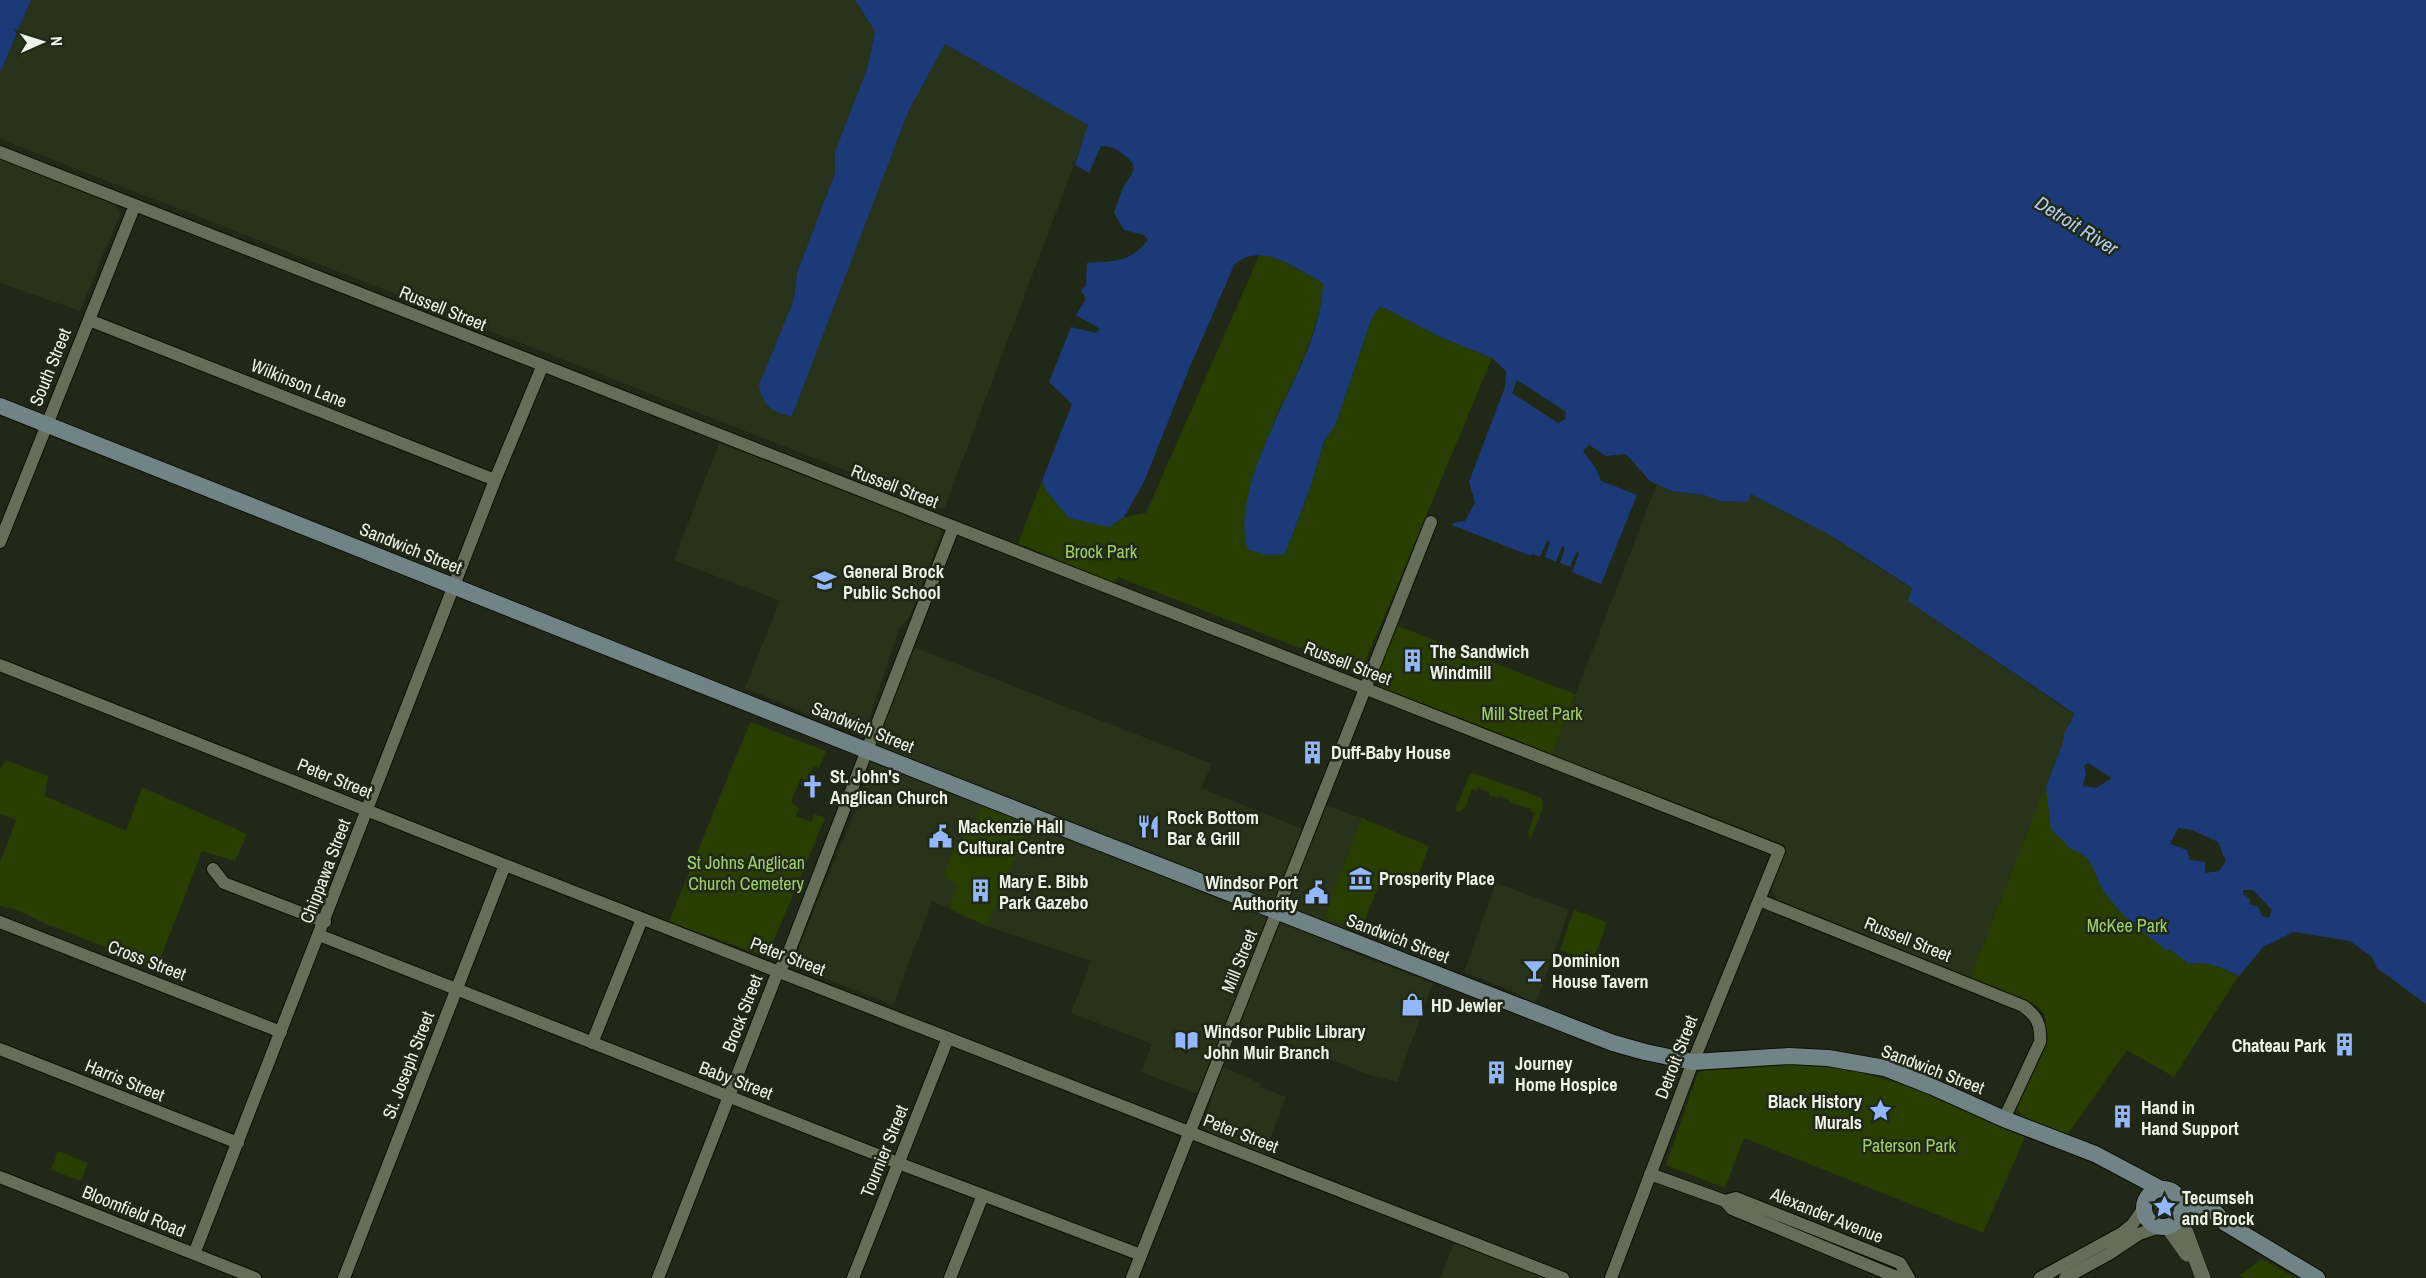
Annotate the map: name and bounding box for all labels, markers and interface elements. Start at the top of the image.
north arrow [12,12,72,72]
text: N [46,36,68,47]
water label: Detroit River [2030,189,2124,261]
street label: Russell Street [396,279,490,337]
street label: South Street [23,324,77,410]
street label: Wilkinson Lane [247,352,351,414]
street label: Russell Street [848,458,942,514]
street label: Sandwich Street [356,516,466,580]
park label: Brock Park [1065,539,1138,564]
place label: General Brock Public School [843,559,945,605]
school or university icon: General Brock Public School [812,568,838,594]
street label: Russell Street [1301,635,1395,691]
place label: The Sandwich Windmill [1430,639,1529,685]
building icon: The Sandwich Windmill [1399,648,1425,674]
street label: Sandwich Street [808,695,918,759]
park label: Mill Street Park [1482,701,1583,726]
building icon: Duff-Baby House [1300,739,1326,765]
place label: Duff-Baby House [1331,740,1451,765]
street label: Peter Street [294,752,376,804]
place label: St. John's Anglican Church [830,764,948,810]
church icon: St. John's Anglican Church [799,773,825,799]
place label: Rock Bottom Bar & Grill [1167,805,1259,851]
place label: Mackenzie Hall Cultural Centre [958,814,1065,860]
restaurant icon: Rock Bottom Bar & Grill [1136,814,1162,840]
street label: Chippawa Street [294,815,356,927]
public building icon: Mackenzie Hall Cultural Centre [927,823,953,849]
park label: St Johns Anglican Church Cemetery [687,850,805,896]
museum icon: Prosperity Place [1348,865,1374,891]
place label: Prosperity Place [1379,866,1495,891]
place label: Mary E. Bibb Park Gazebo [999,869,1088,915]
place label: Windsor Port Authority [1205,870,1299,916]
building icon: Mary E. Bibb Park Gazebo [968,878,994,904]
public building icon: Windsor Port Authority [1303,879,1329,905]
street label: Sandwich Street [1343,907,1453,969]
street label: Russell Street [1861,910,1955,968]
park label: McKee Park [2087,913,2168,938]
street label: Mill Street [1215,926,1263,996]
street label: Peter Street [747,930,829,982]
street label: Cross Street [104,934,190,986]
place label: Dominion House Tavern [1552,948,1649,994]
bar icon: Dominion House Tavern [1521,957,1547,983]
street label: Brock Street [716,971,768,1055]
shop icon: HD Jewler [1400,992,1426,1018]
place label: HD Jewler [1431,993,1503,1018]
street label: St. Joseph Street [376,1008,440,1122]
street label: Detroit Street [1649,1012,1703,1102]
place label: Windsor Public Library John Muir Branch [1204,1019,1366,1065]
library icon: Windsor Public Library John Muir Branch [1173,1028,1199,1054]
building icon: Chateau Park [2331,1032,2357,1058]
place label: Chateau Park [2232,1033,2327,1058]
street label: Sandwich Street [1878,1038,1988,1100]
place label: Journey Home Hospice [1515,1051,1618,1097]
street label: Harris Street [82,1053,168,1107]
street label: Baby Street [696,1055,776,1105]
building icon: Journey Home Hospice [1484,1060,1510,1086]
place label: Black History Murals [1768,1089,1863,1135]
place label: Hand in Hand Support [2141,1095,2239,1141]
place icon: Black History Murals [1867,1098,1893,1124]
street label: Tournier Street [854,1101,914,1201]
building icon: Hand in Hand Support [2110,1104,2136,1130]
street label: Peter Street [1200,1107,1282,1159]
park label: Paterson Park [1862,1133,1956,1158]
street label: Bloomfield Road [79,1179,189,1243]
street label: Alexander Avenue [1766,1181,1887,1249]
place label: Tecumseh and Brock [2182,1185,2255,1231]
place icon: Tecumseh and Brock [2151,1194,2177,1220]

